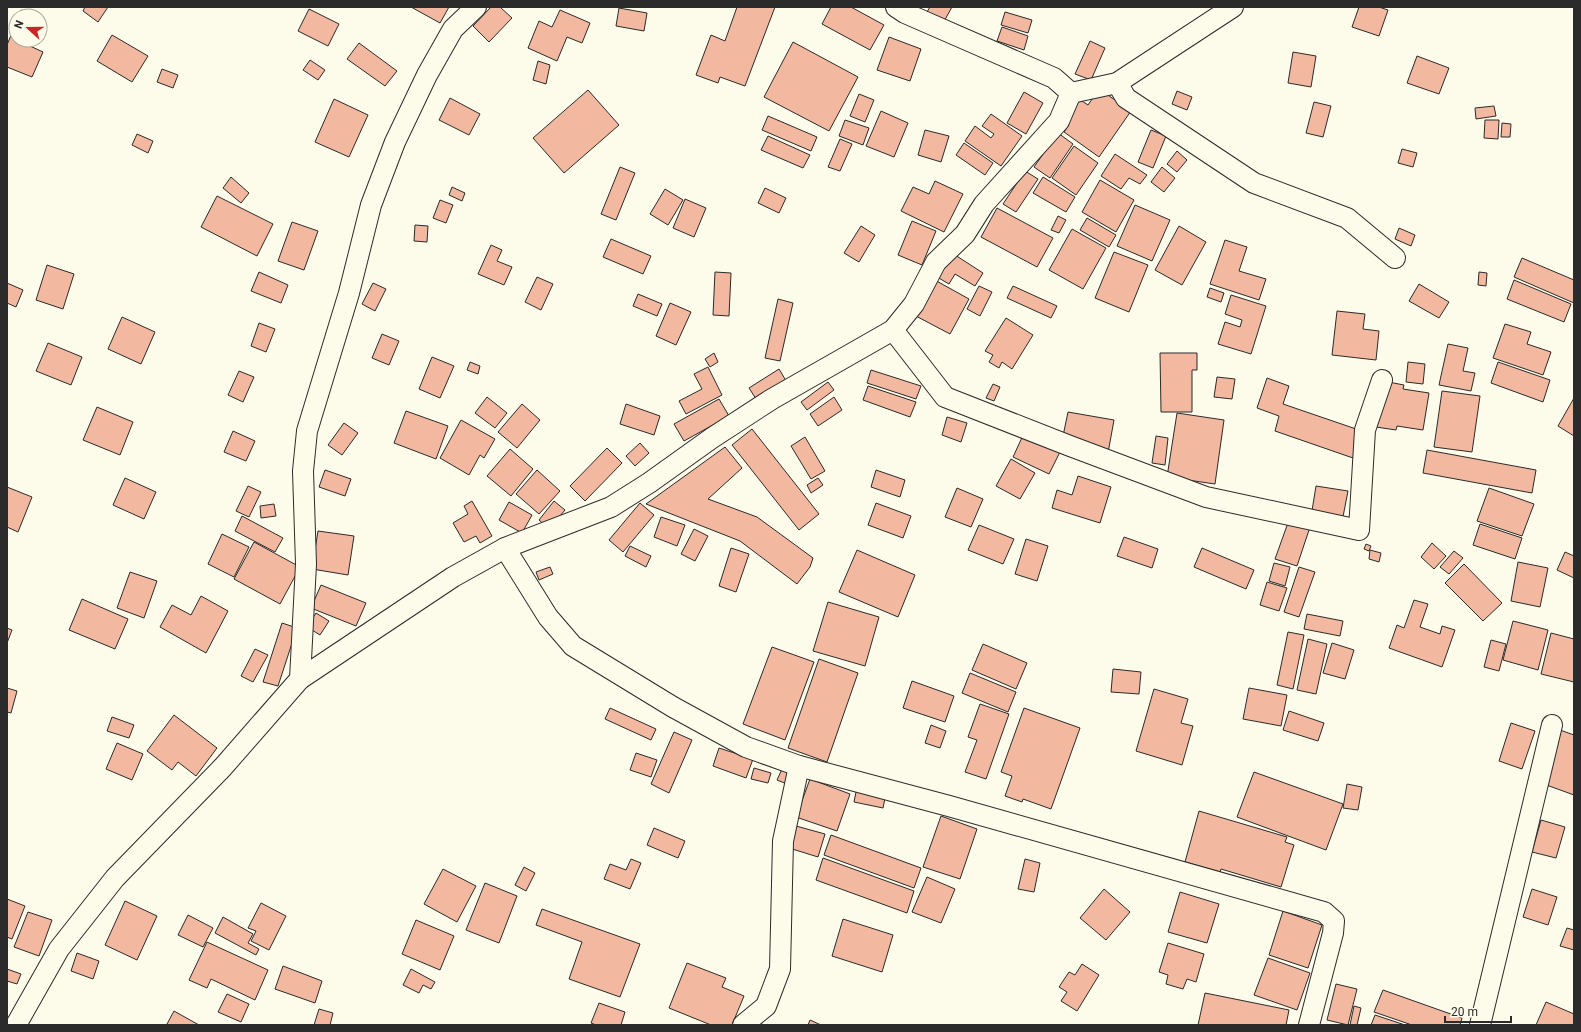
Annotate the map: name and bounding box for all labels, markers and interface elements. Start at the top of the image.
north arrow [8,8,48,48]
text: N [12,18,27,31]
scale bar [1445,998,1511,1024]
text: 20 m [1451,1005,1478,1019]

